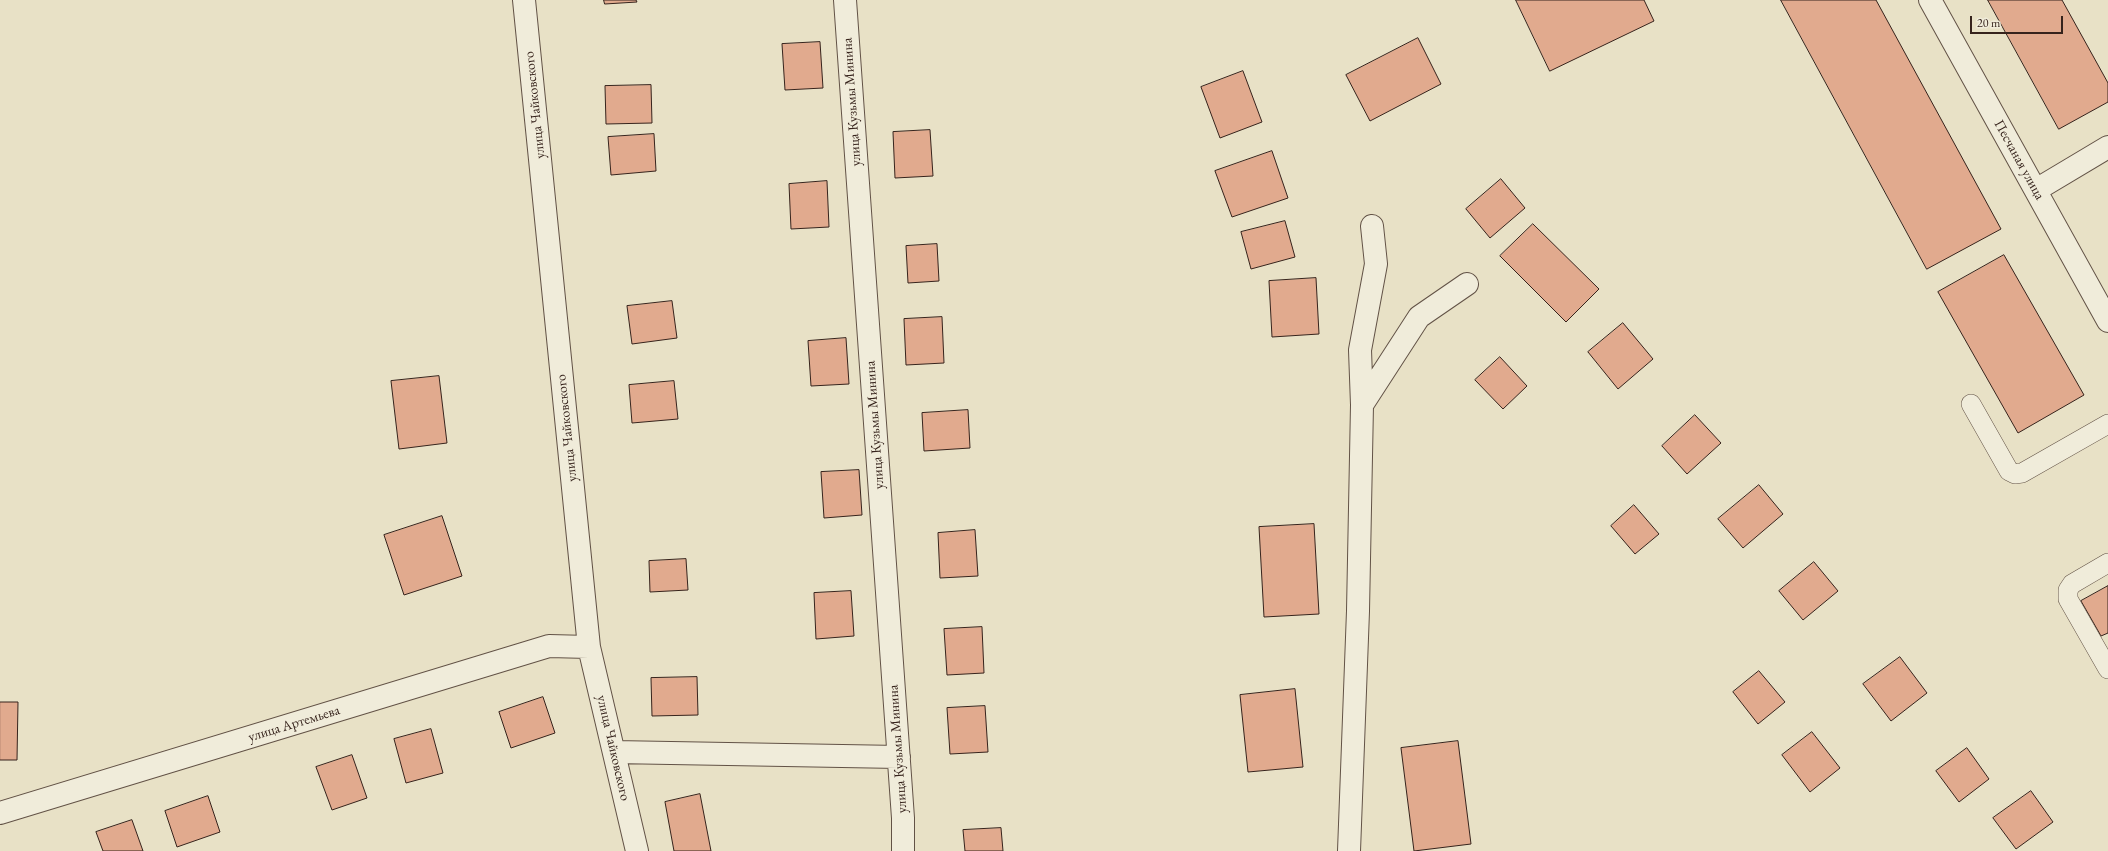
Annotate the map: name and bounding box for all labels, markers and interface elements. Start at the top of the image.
scale bar [1972,8,2065,34]
text: 20 m [1977,15,2000,31]
street label: улица Кузьмы Минина [839,37,865,167]
street label: улица Чайковского [521,50,549,160]
street label: Песчаная улица [1990,117,2048,203]
street label: улица Кузьмы Минина [862,360,888,490]
street label: улица Чайковского [553,373,581,483]
street label: улица Кузьмы Минина [885,684,911,814]
street label: улица Чайковского [593,694,633,802]
street label: улица Артемьева [246,702,342,746]

